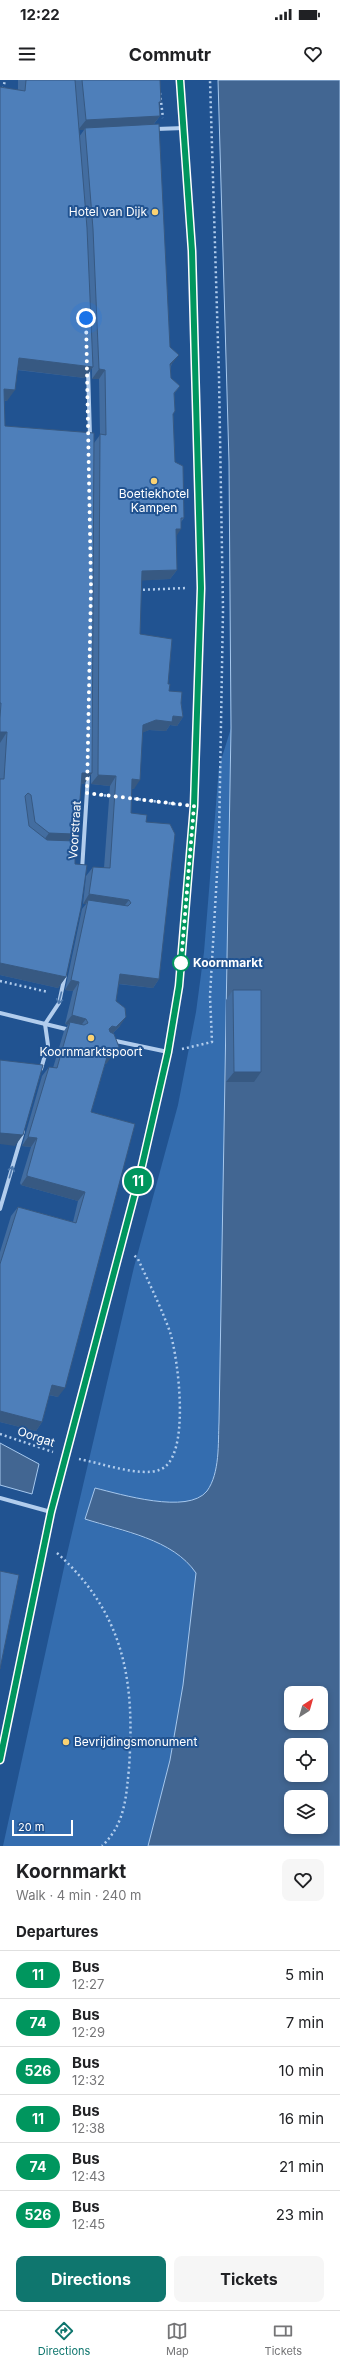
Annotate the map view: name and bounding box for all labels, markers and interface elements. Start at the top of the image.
text: 12:22 [20,5,60,24]
icon: menu [16,43,38,65]
icon: heart [302,43,324,65]
text: Commutr [129,44,211,65]
place label: Hotel van Dijk [69,204,147,219]
marker: Hotel van Dijk [150,207,160,217]
your location [76,308,96,328]
marker: Boetiekhotel Kampen [149,476,159,486]
place label: Boetiekhotel Kampen [119,486,189,515]
street label: Voorstraat [65,800,84,860]
marker: Koornmarkt [172,954,190,972]
place label: Koornmarkt [193,955,263,970]
one-way arrow [55,991,63,1004]
marker: Koornmarktspoort [86,1033,96,1043]
place label: Koornmarktspoort [40,1044,142,1059]
one-way arrow [8,1166,15,1179]
line badge: 11 [120,1168,156,1194]
text: 11 [132,1172,144,1189]
street label: Oorgat [15,1423,57,1450]
north arrow [284,1686,328,1730]
map controls [284,1686,328,1834]
place label: Bevrijdingsmonument [74,1734,197,1749]
marker: Bevrijdingsmonument [61,1737,71,1747]
button: locate [284,1738,328,1782]
button: layers [284,1790,328,1834]
scale bar [12,1818,73,1837]
text: 20 m [18,1820,44,1834]
button: heart [282,1859,324,1901]
text: Koornmarkt [16,1860,126,1883]
text: Walk · 4 min · 240 m [16,1887,142,1903]
text: Departures [16,1922,98,1941]
text: Bus [72,1957,100,1976]
text: 5 min [285,1965,324,1984]
text: 11 [32,1966,44,1983]
text: 12:27 [72,1976,104,1992]
text: Bus [72,2005,100,2024]
text: 7 min [286,2013,324,2032]
text: 74 [30,2014,46,2031]
text: 12:29 [72,2024,105,2040]
text: Bus [72,2053,100,2072]
text: 10 min [279,2061,324,2080]
text: 526 [25,2062,51,2079]
text: 12:32 [72,2072,105,2088]
text: Bus [72,2101,100,2120]
text: 16 min [279,2109,324,2128]
text: 11 [32,2110,44,2127]
text: 12:38 [72,2120,105,2136]
text: Bus [72,2149,100,2168]
text: 21 min [279,2157,324,2176]
text: 74 [30,2158,46,2175]
text: 12:43 [72,2168,105,2184]
text: Bus [72,2197,100,2216]
text: 23 min [276,2205,324,2224]
text: 526 [25,2206,51,2223]
text: 12:45 [72,2216,105,2232]
button: Directions [16,2256,166,2302]
button: Tickets [174,2256,324,2302]
tab: Directions [38,2320,90,2358]
tab: Map [166,2320,189,2358]
tab: Tickets [265,2320,302,2358]

